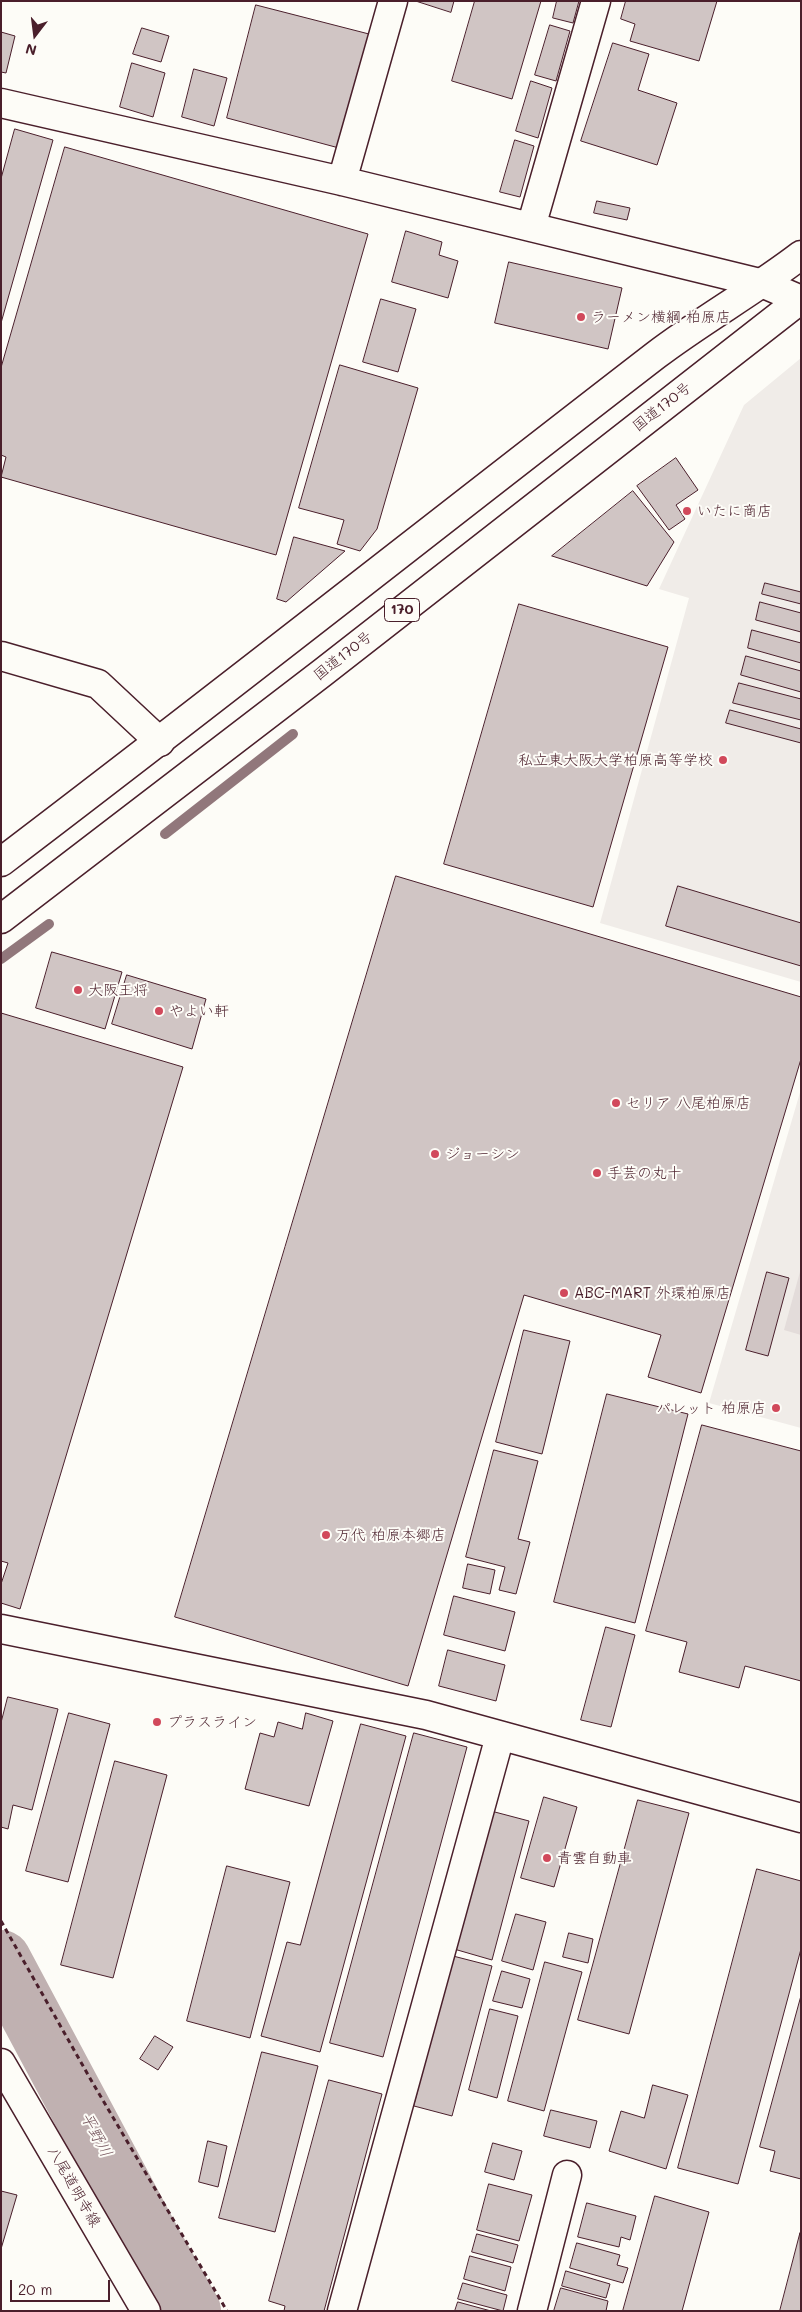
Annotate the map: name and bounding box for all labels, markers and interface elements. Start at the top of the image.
north arrow [10,10,60,60]
text: N [23,39,39,61]
place label: ラーメン横綱 柏原店 [591,308,731,326]
marker: ラーメン横綱 柏原店 [575,311,587,323]
street label: 国道170号 [629,379,695,435]
place label: いたに商店 [697,502,772,520]
marker: いたに商店 [681,505,693,517]
road number: 170 [384,598,420,622]
street label: 国道170号 [310,628,376,684]
place label: 私立東大阪大学柏原高等学校 [518,751,713,769]
marker: 私立東大阪大学柏原高等学校 [717,754,729,766]
place label: 大阪王将 [88,981,148,999]
marker: 大阪王将 [72,984,84,996]
place label: やよい軒 [169,1002,229,1020]
marker: やよい軒 [153,1005,165,1017]
place label: セリア 八尾柏原店 [626,1094,751,1112]
marker: セリア 八尾柏原店 [610,1097,622,1109]
place label: ジョーシン [445,1145,520,1163]
marker: ジョーシン [429,1148,441,1160]
place label: 手芸の丸十 [607,1164,682,1182]
marker: 手芸の丸十 [591,1167,603,1179]
place label: ABC-MART 外環柏原店 [574,1284,731,1302]
marker: ABC-MART 外環柏原店 [558,1287,570,1299]
place label: パレット 柏原店 [656,1399,766,1417]
marker: パレット 柏原店 [770,1402,782,1414]
place label: 万代 柏原本郷店 [336,1526,446,1544]
marker: 万代 柏原本郷店 [320,1529,332,1541]
place label: プラスライン [167,1713,257,1731]
marker: プラスライン [151,1716,163,1728]
place label: 青雲自動車 [557,1849,632,1867]
marker: 青雲自動車 [541,1852,553,1864]
water label: 平野川 [76,2109,116,2161]
street label: 八尾道明寺線 [44,2144,104,2230]
scale bar [12,2270,112,2302]
text: 20 m [18,2279,52,2299]

